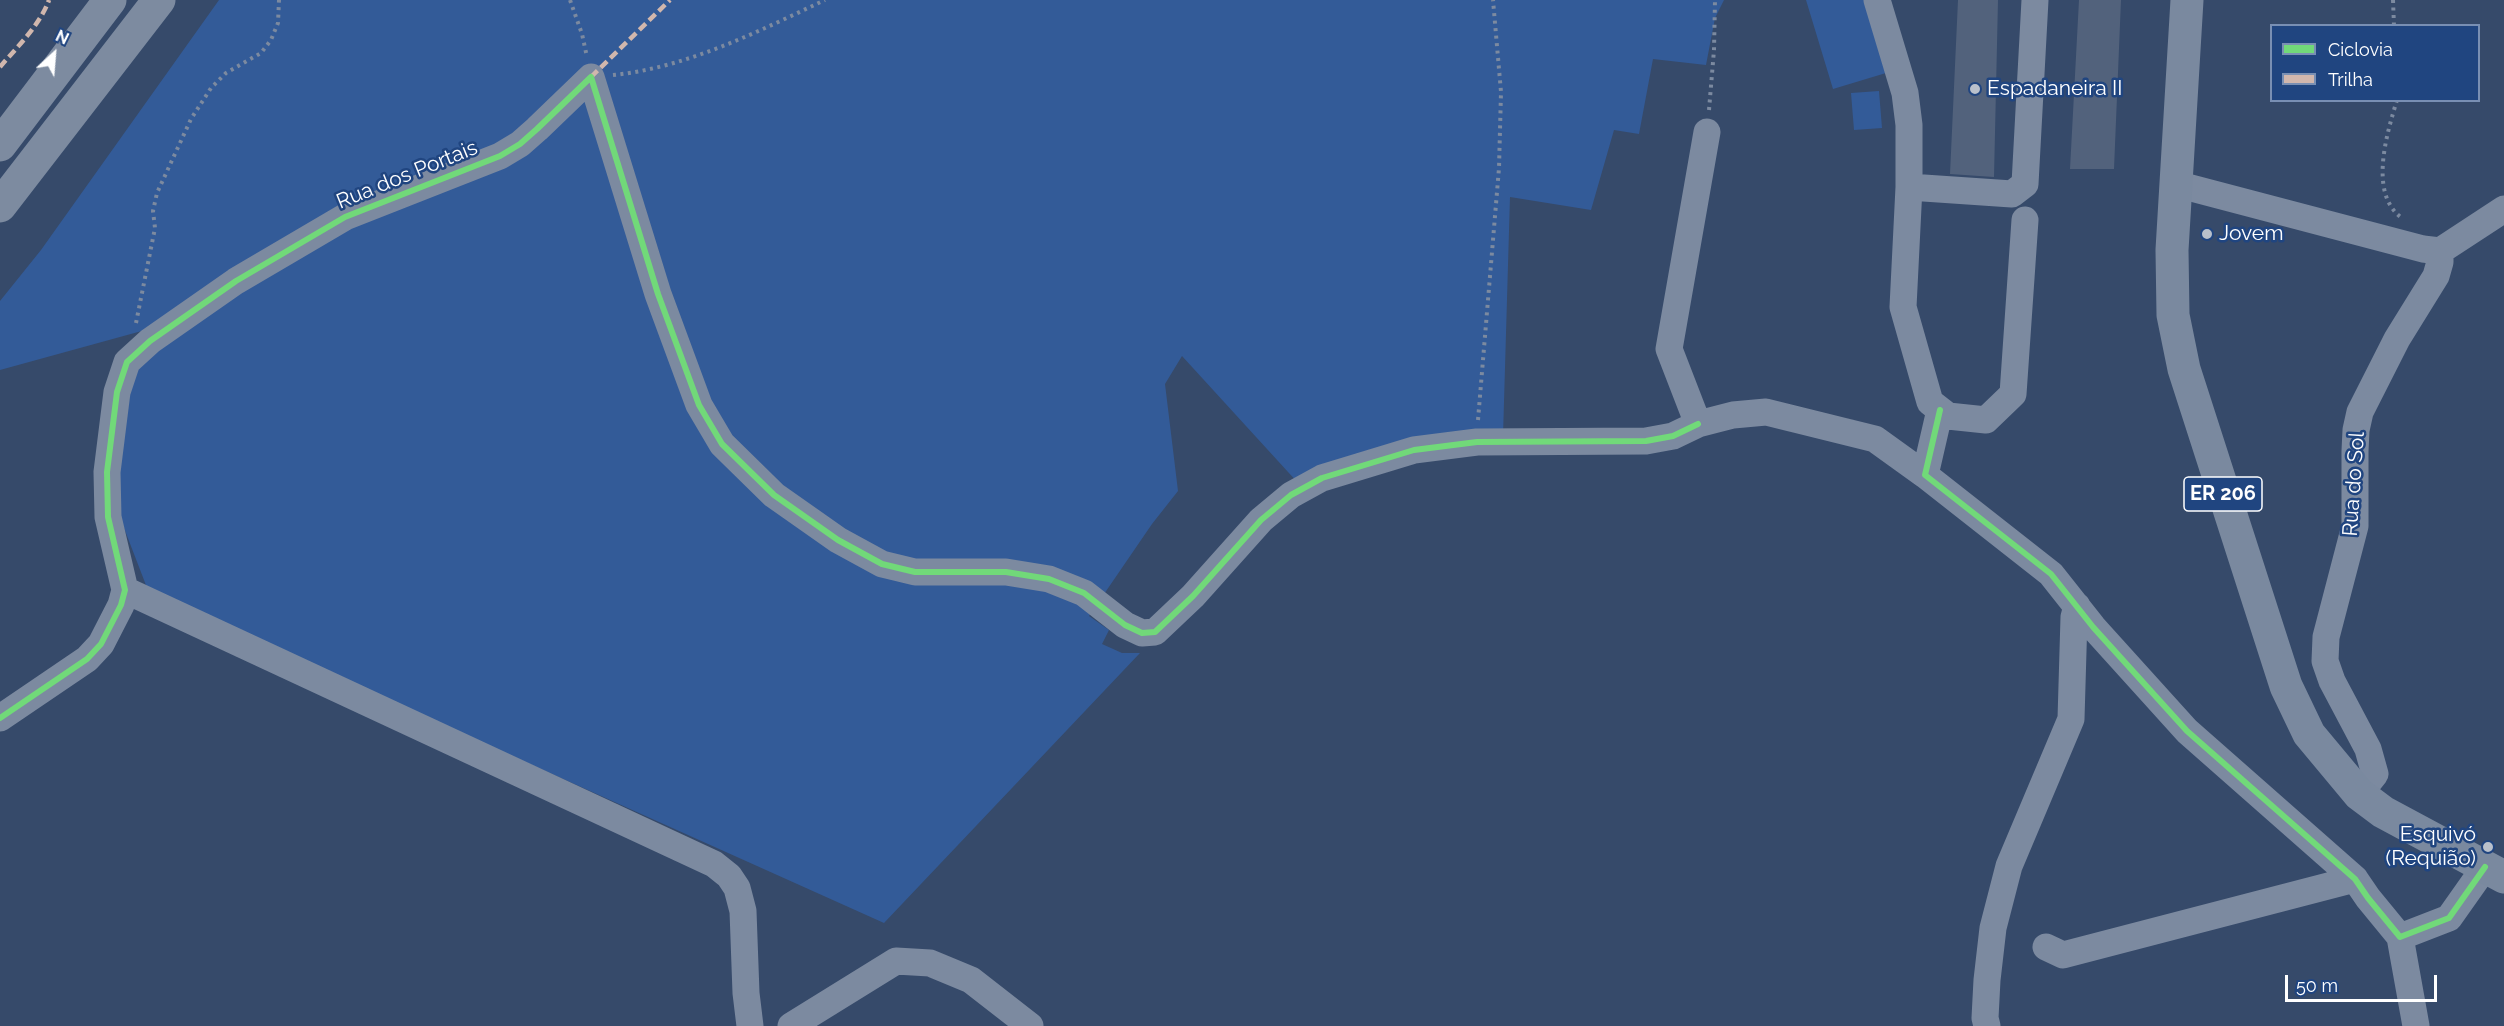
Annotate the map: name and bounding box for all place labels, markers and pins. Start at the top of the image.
place label: Espadaneira II [1987,76,2122,102]
marker: Espadaneira II [1968,82,1982,96]
place label: Jovem [2219,221,2283,247]
marker: Jovem [2200,227,2214,241]
place label: Esquivó (Requião) [2386,822,2476,872]
marker: Esquivó (Requião) [2481,840,2495,854]

